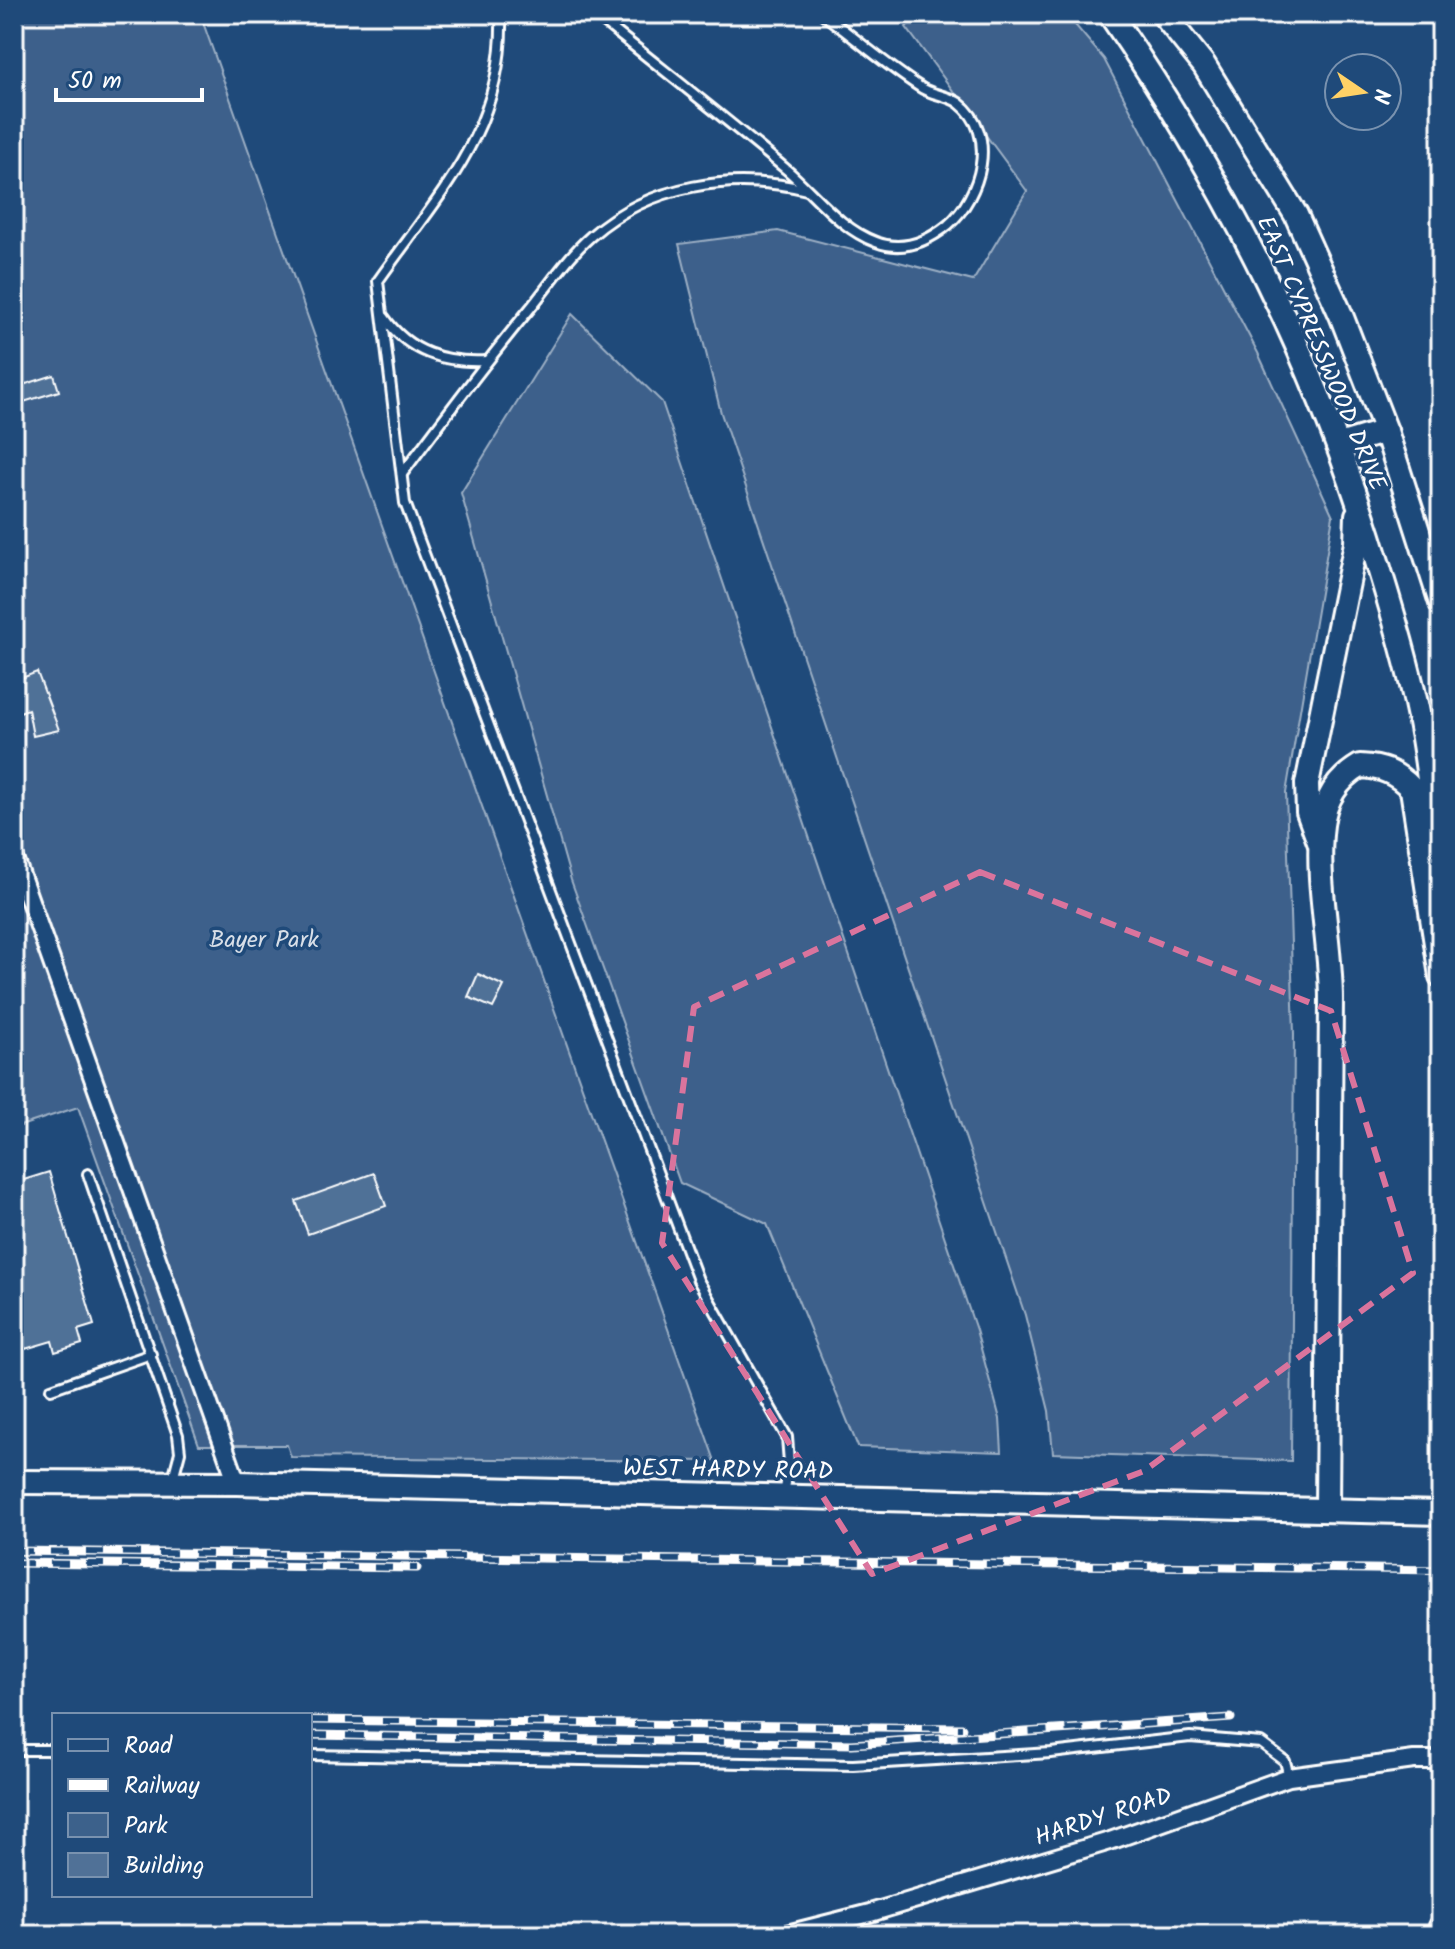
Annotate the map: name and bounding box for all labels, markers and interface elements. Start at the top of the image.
scale bar [56,52,202,102]
north arrow [1323,52,1403,132]
text: 50 m [68,62,122,101]
text: N [1361,85,1399,107]
street label: EAST CYPRESSWOOD DRIVE [1245,210,1397,498]
park label: Bayer Park [209,921,320,960]
street label: WEST HARDY ROAD [622,1449,834,1492]
legend [52,1713,312,1897]
text: Road [124,1727,173,1766]
text: Railway [124,1767,200,1806]
street label: HARDY ROAD [1030,1777,1177,1858]
text: Park [124,1807,168,1846]
text: Building [124,1847,204,1886]

